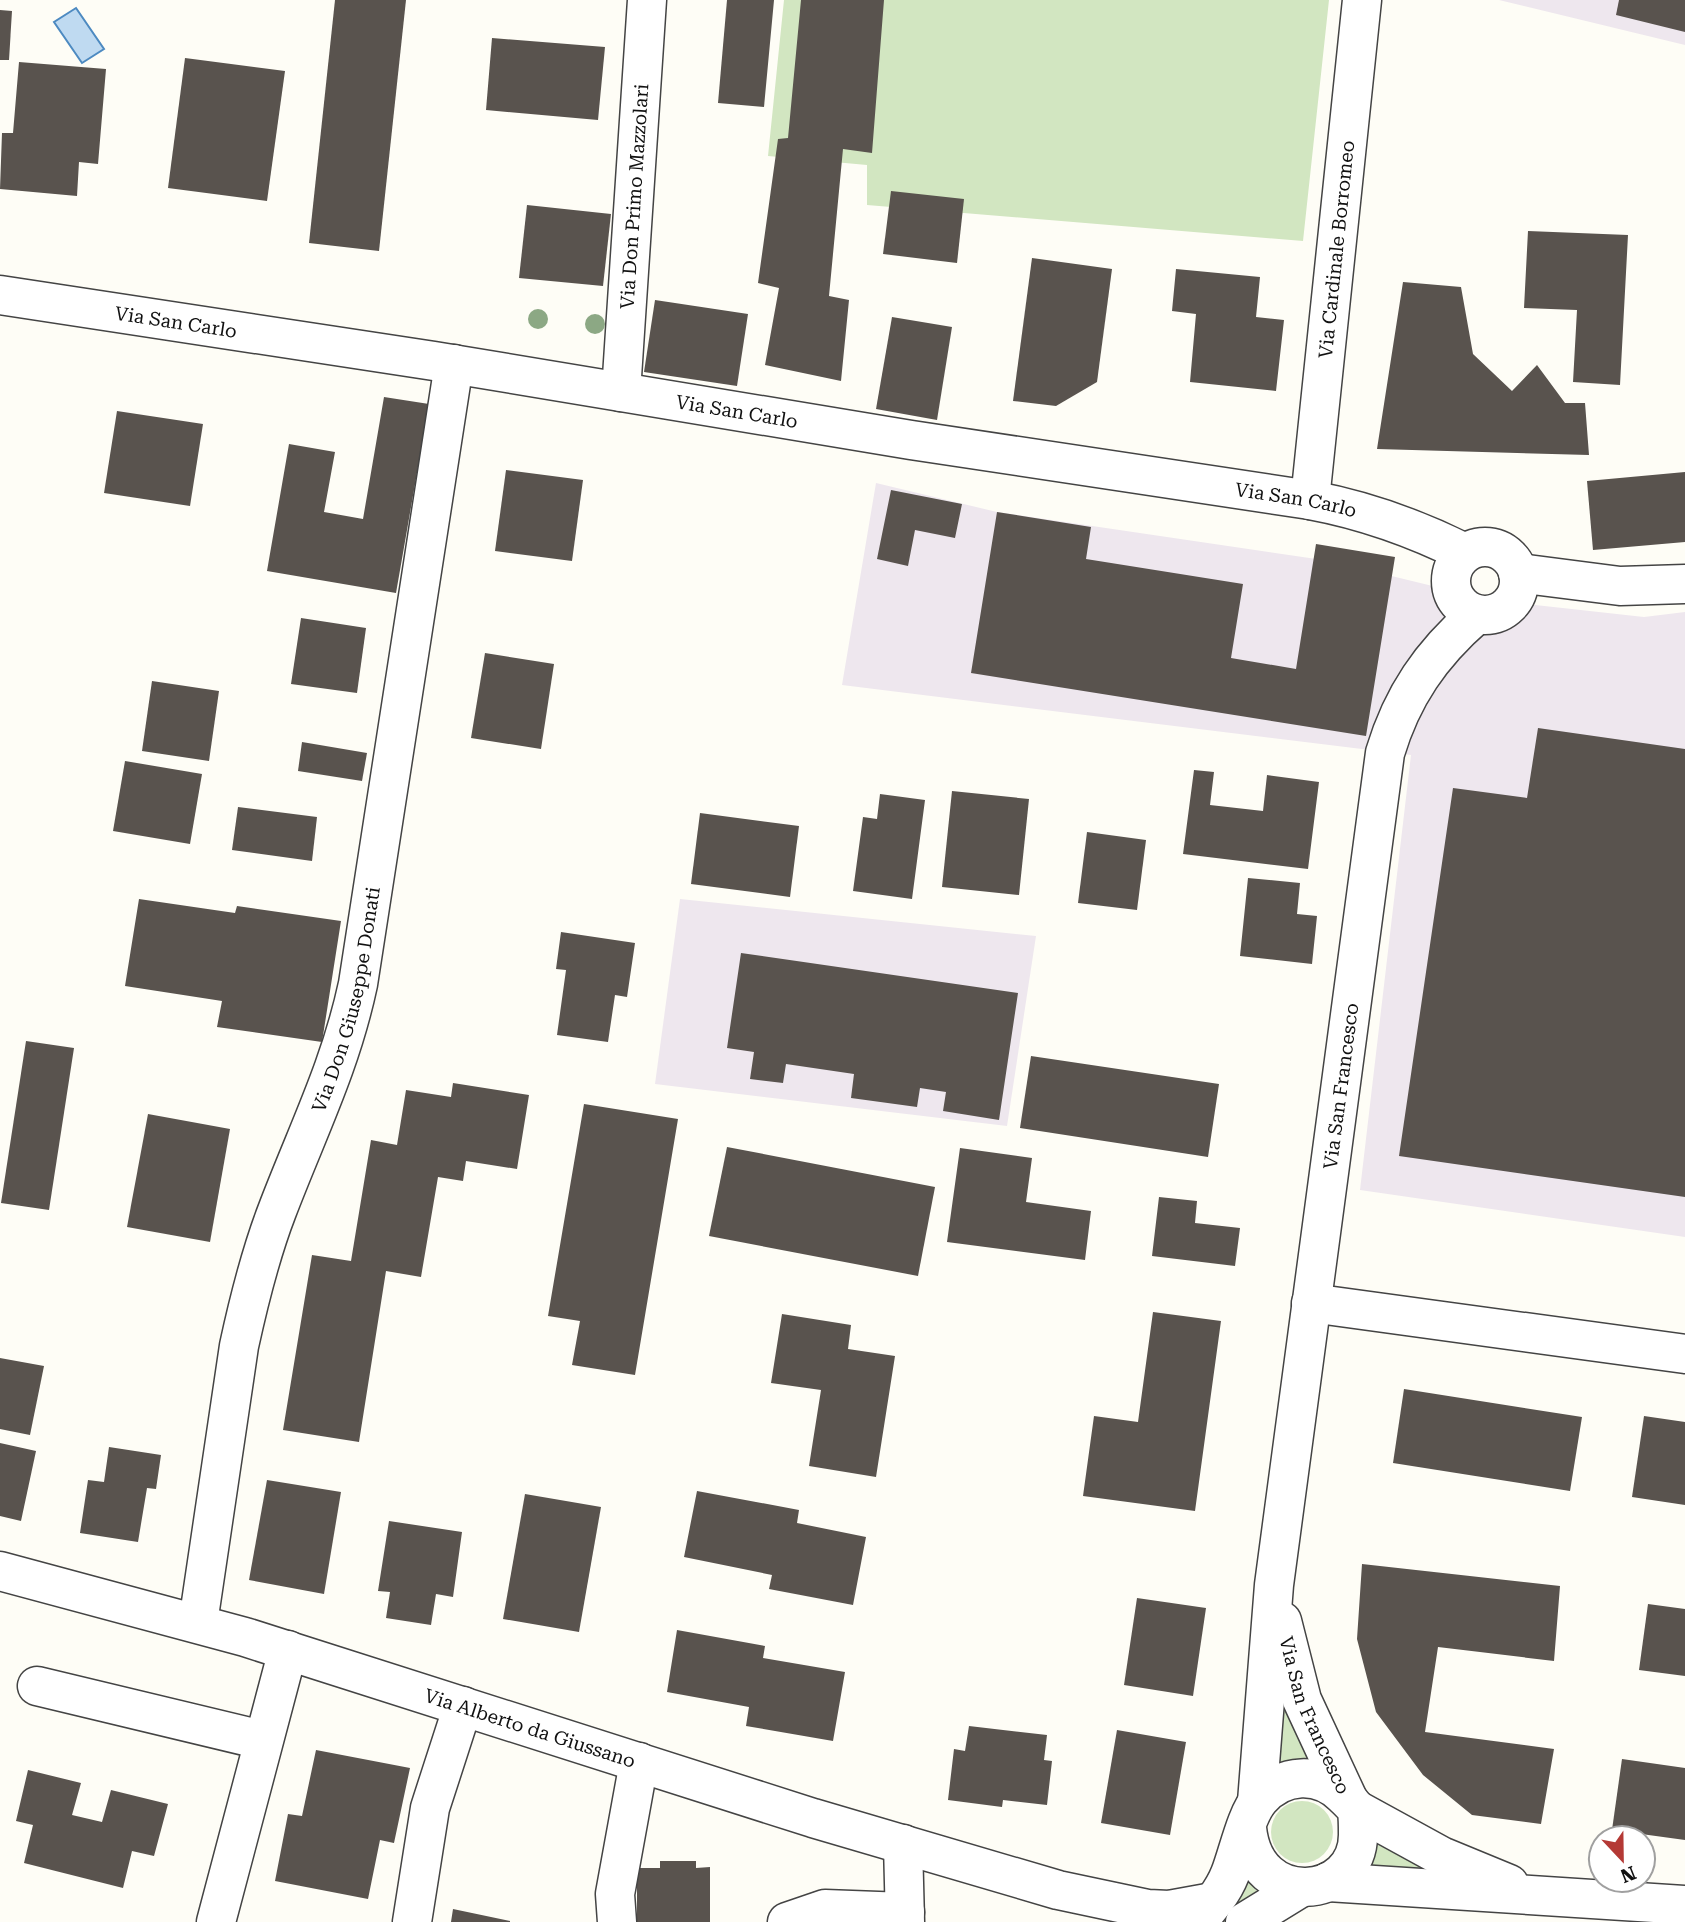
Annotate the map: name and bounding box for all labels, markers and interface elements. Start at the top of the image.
street label: Via Don Primo Mazzolari [616,83,653,310]
street label: Via Cardinale Borromeo [1314,139,1359,360]
street label: Via San Carlo [113,302,238,343]
street label: Via San Carlo [674,390,799,433]
street label: Via San Carlo [1234,478,1359,522]
street label: Via Don Giuseppe Donati [307,885,385,1116]
street label: Via San Francesco [1319,1002,1364,1171]
street label: Via San Francesco [1274,1634,1355,1798]
street label: Via Alberto da Giussano [422,1684,638,1773]
north arrow [1587,1824,1657,1894]
text: N [1617,1861,1639,1888]

